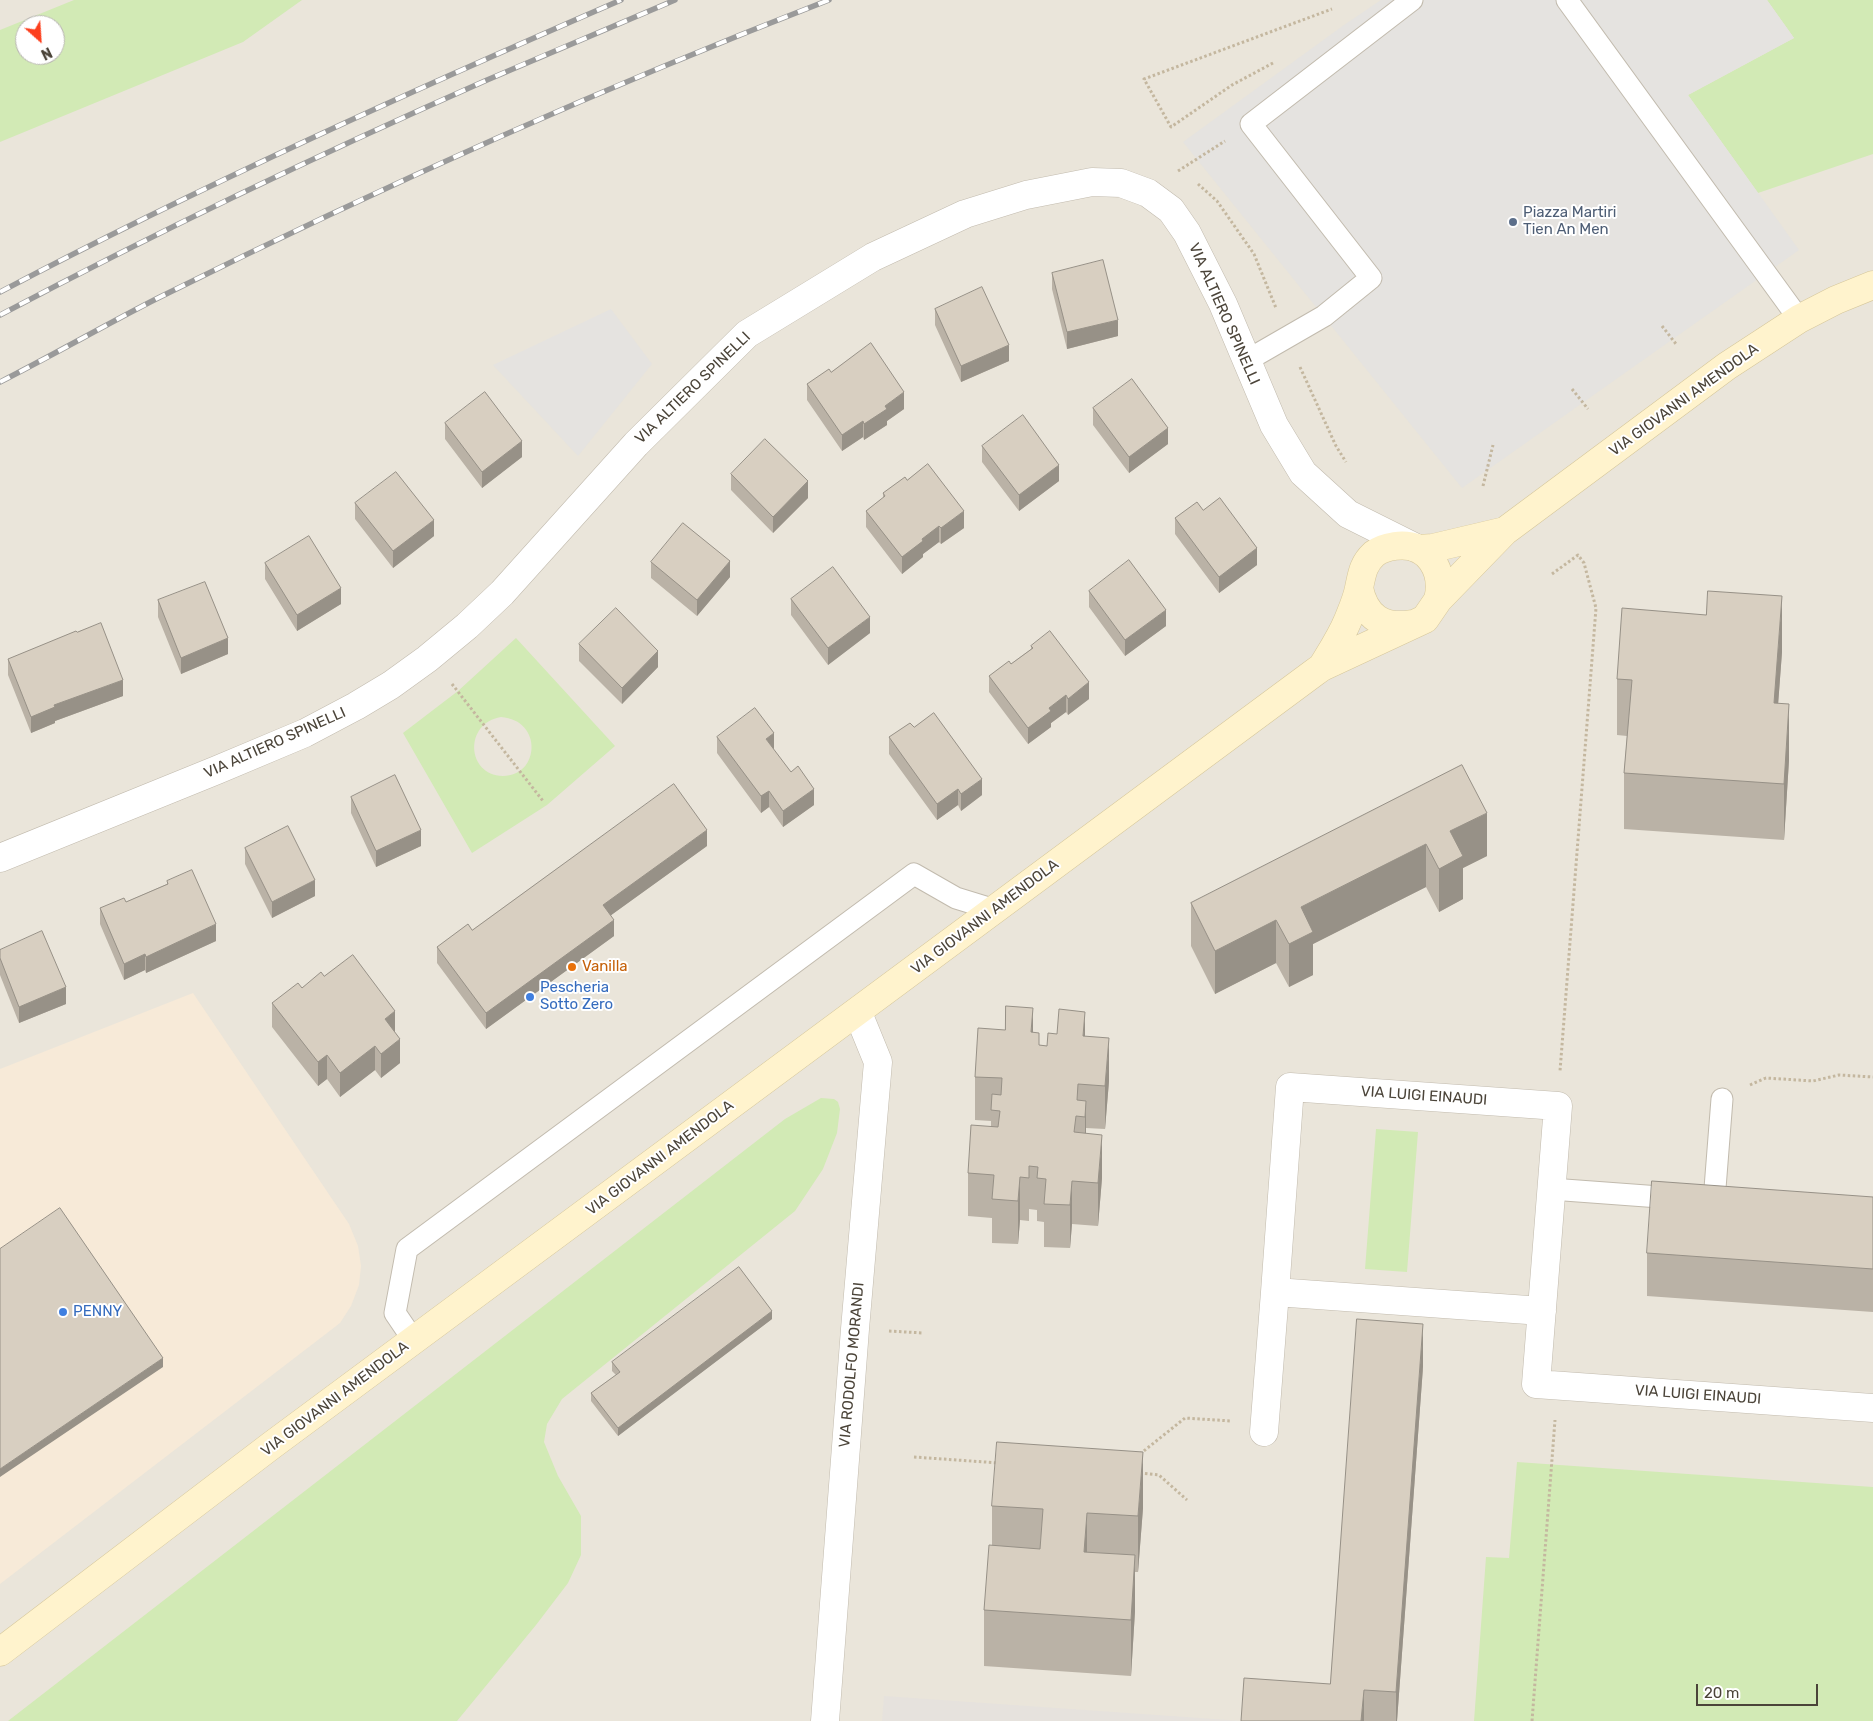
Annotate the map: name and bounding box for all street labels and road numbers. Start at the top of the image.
street label: VIA ALTIERO SPINELLI [1185,240,1263,388]
street label: VIA ALTIERO SPINELLI [632,328,754,448]
street label: VIA GIOVANNI AMENDOLA [1606,340,1762,460]
street label: VIA ALTIERO SPINELLI [201,704,349,782]
street label: VIA GIOVANNI AMENDOLA [908,856,1062,978]
street label: VIA LUIGI EINAUDI [1360,1083,1488,1109]
street label: VIA GIOVANNI AMENDOLA [583,1097,737,1219]
street label: VIA RODOLFO MORANDI [836,1282,868,1448]
street label: VIA GIOVANNI AMENDOLA [258,1338,412,1460]
street label: VIA LUIGI EINAUDI [1634,1382,1762,1408]

